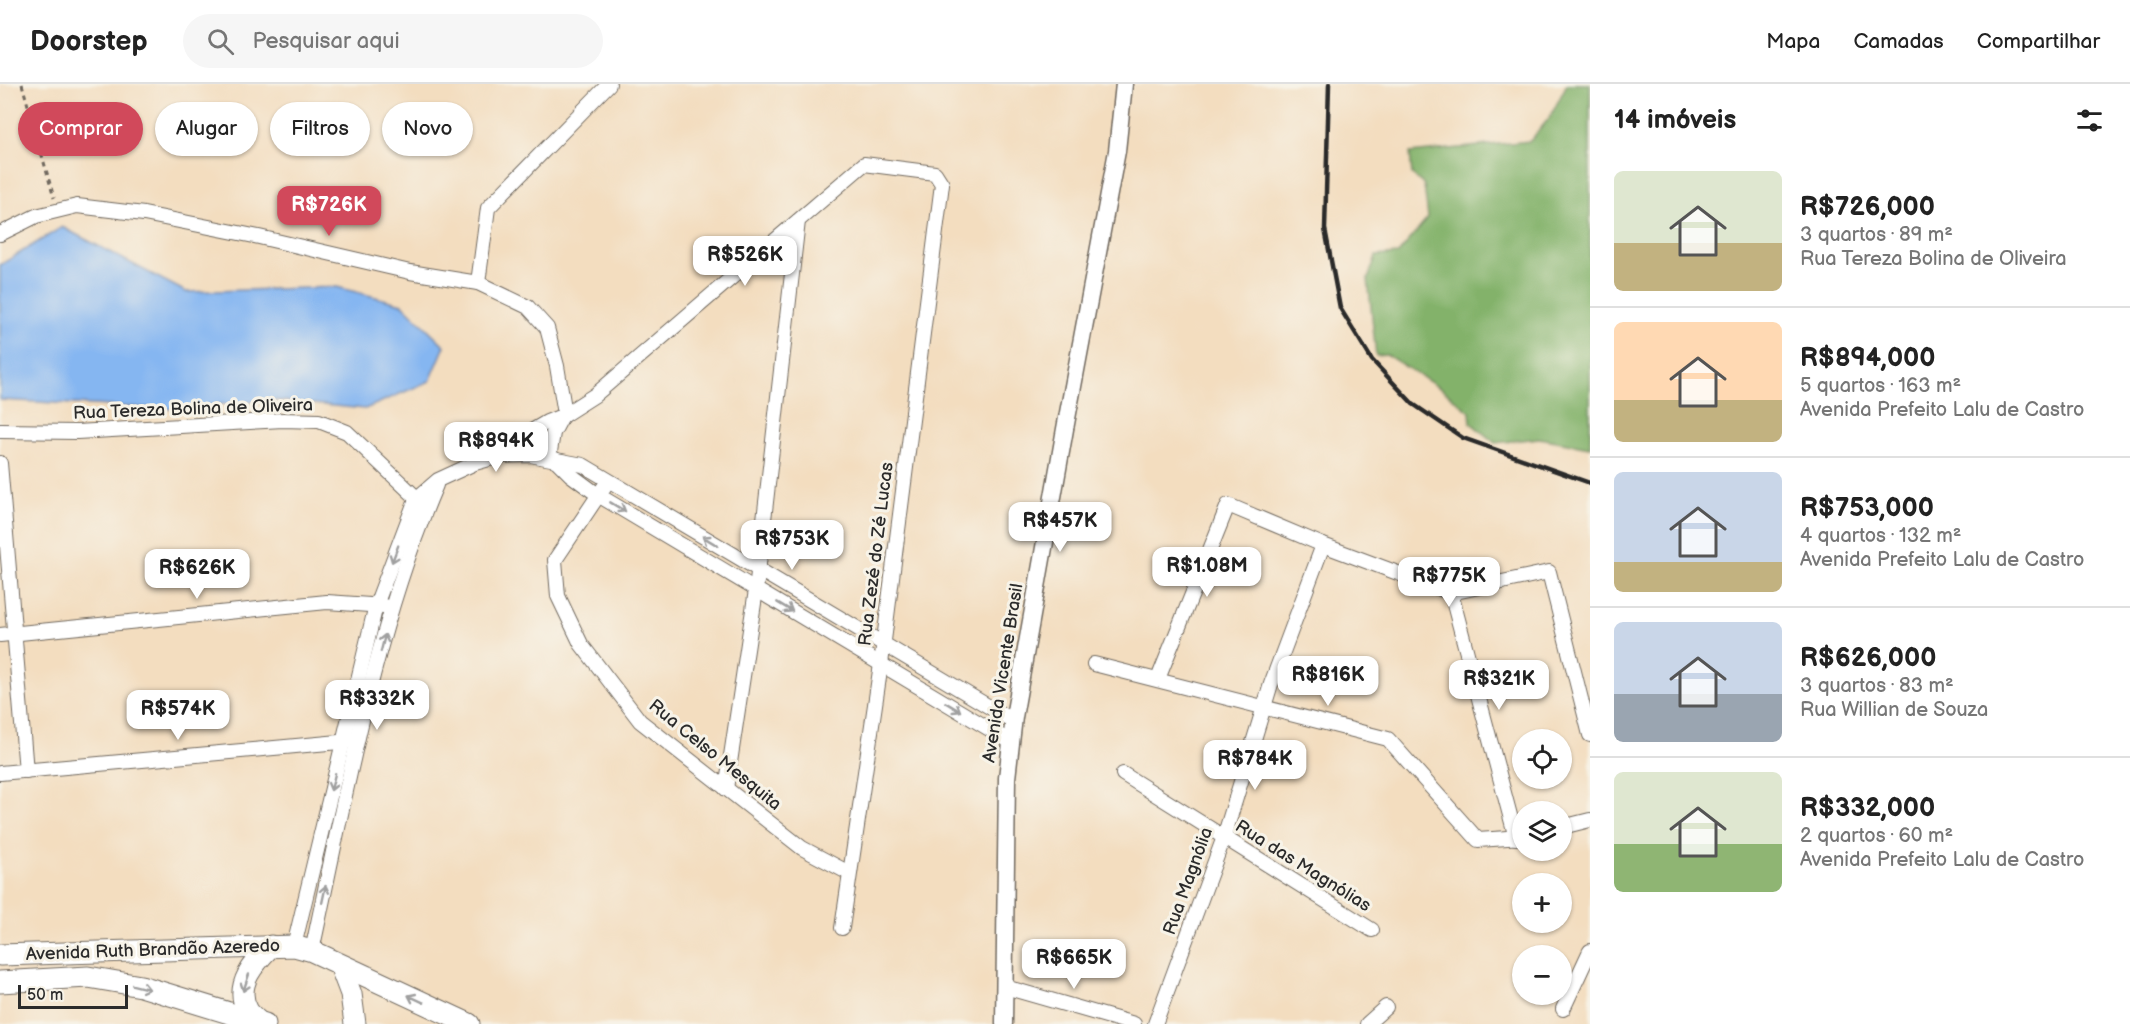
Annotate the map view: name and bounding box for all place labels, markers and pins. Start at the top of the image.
pin: R$726K [280,186,378,237]
pin: R$526K [696,236,794,287]
pin: R$894K [447,422,545,473]
pin: R$457K [1011,502,1109,553]
pin: R$753K [743,520,841,571]
pin: R$1.08M [1152,547,1262,598]
pin: R$626K [148,549,246,600]
pin: R$775K [1400,557,1498,608]
pin: R$816K [1279,656,1377,707]
pin: R$321K [1450,660,1548,711]
pin: R$332K [328,680,426,731]
pin: R$574K [129,690,227,741]
pin: R$784K [1206,740,1304,791]
pin: R$665K [1025,939,1123,990]

